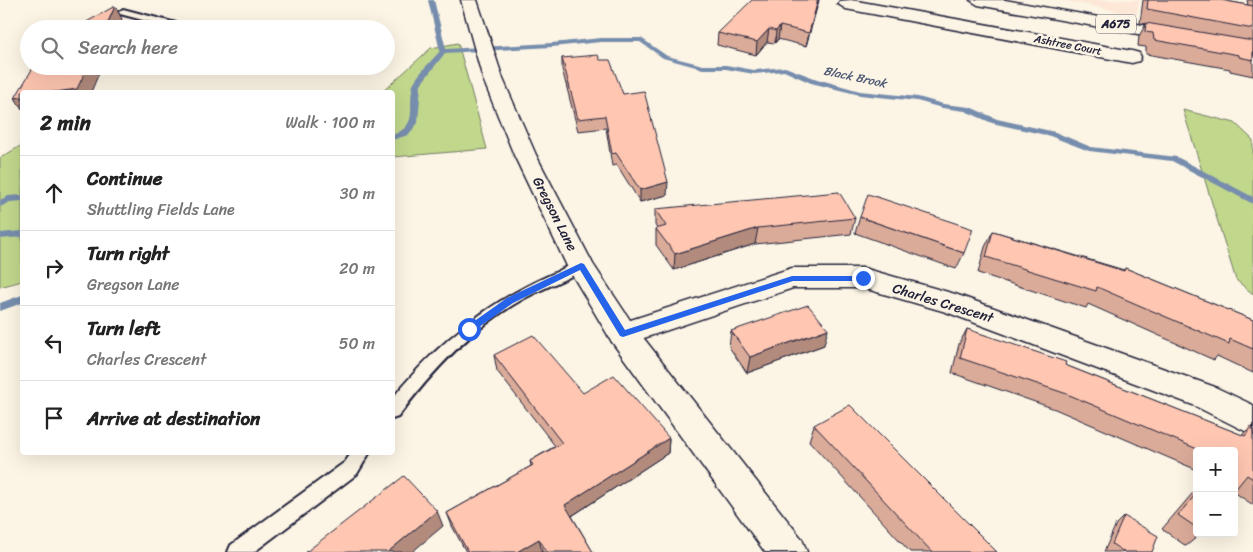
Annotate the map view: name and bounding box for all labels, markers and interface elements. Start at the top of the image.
road number: A675 [1096,14,1136,34]
search box [20,20,395,75]
street label: Ashtree Court [1031,29,1104,61]
text: Search here [78,31,178,64]
icon: search [38,34,66,62]
water label: Black Brook [822,60,890,95]
text: 2 min [40,104,91,142]
text: Walk · 100 m [285,108,375,137]
text: Continue [87,162,163,195]
street label: Gregson Lane [525,172,585,256]
icon: ahead [40,179,68,207]
text: 30 m [340,179,375,208]
text: Shuttling Fields Lane [87,195,235,224]
text: Turn right [87,237,169,270]
icon: right [40,254,68,282]
text: 20 m [339,254,375,283]
route end [852,267,875,290]
text: Gregson Lane [87,270,180,299]
street label: Charles Crescent [889,276,998,331]
text: Turn left [87,312,160,345]
route start [458,318,481,341]
icon: left [40,329,68,357]
text: 50 m [339,329,375,358]
text: Charles Crescent [87,345,206,374]
text: Arrive at destination [87,402,260,435]
icon: arrive [40,404,68,432]
map controls [1193,447,1238,537]
button: + [1193,447,1238,492]
button: − [1193,492,1238,537]

